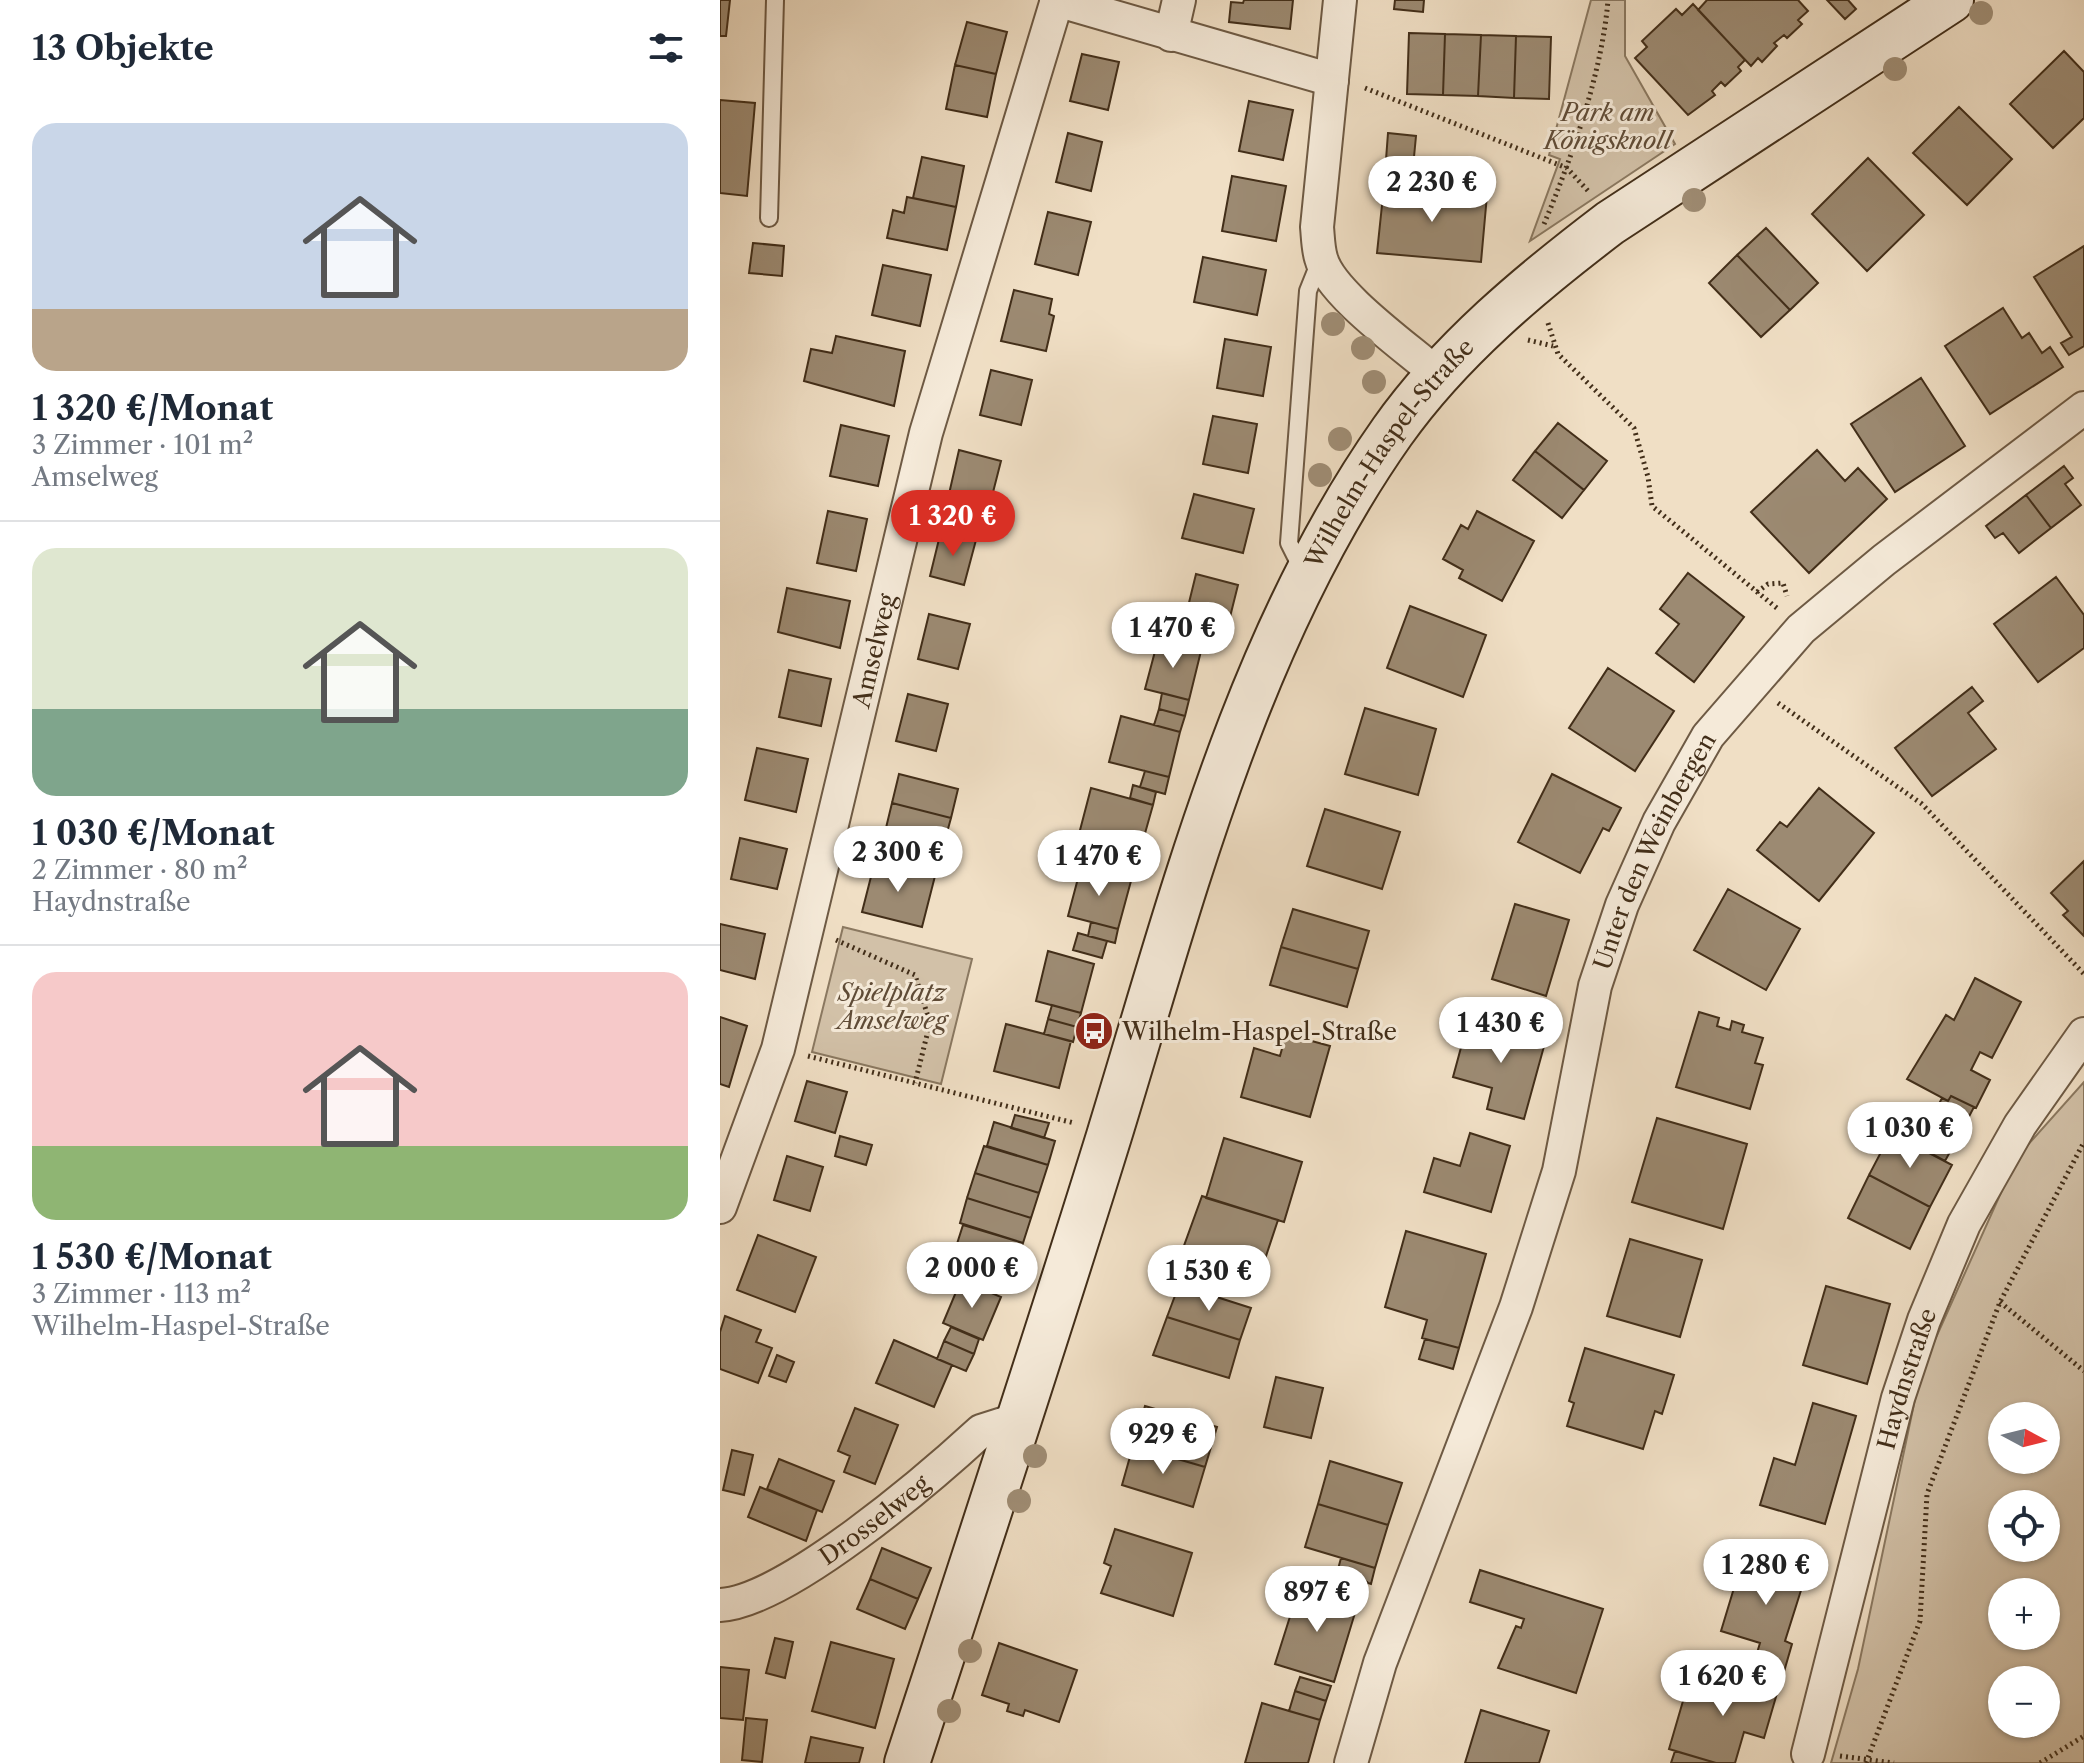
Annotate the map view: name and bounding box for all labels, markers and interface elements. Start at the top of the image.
icon: filters [644,26,688,70]
text: 13 Objekte [32,27,214,69]
park label: Park am Königsknoll [1542,98,1674,155]
pin: 2 230 € [1358,156,1506,224]
text: 2 230 € [1386,166,1478,198]
icon: home [288,175,432,319]
street label: Wilhelm-Haspel-Straße [1298,332,1479,574]
text: 1 320 €/Monat [32,387,273,429]
text: 3 Zimmer · 101 m² [32,429,253,461]
text: Amselweg [32,461,158,493]
pin: 1 320 € [879,490,1027,558]
text: 1 320 € [909,500,997,532]
street label: Amselweg [846,590,901,712]
icon: home [288,600,432,744]
pin: 1 470 € [1099,602,1247,670]
text: 1 470 € [1130,612,1216,644]
street label: Unter den Weinbergen [1587,727,1721,973]
text: 1 030 €/Monat [32,812,275,854]
pin: 2 300 € [824,826,972,894]
pin: 1 470 € [1025,830,1173,898]
text: 2 300 € [852,836,944,868]
text: 1 470 € [1056,840,1142,872]
text: 2 Zimmer · 80 m² [32,854,248,886]
text: Haydnstraße [32,886,191,918]
park label: Spielplatz Amselweg [833,978,950,1035]
pin: 1 430 € [1427,997,1575,1065]
text: 1 430 € [1457,1007,1545,1039]
bus stop icon: Wilhelm-Haspel-Straße [1073,1010,1115,1052]
place label: Wilhelm-Haspel-Straße [1121,1017,1397,1046]
icon: home [288,1024,432,1168]
pin: 1 030 € [1836,1102,1984,1170]
text: 1 030 € [1865,1112,1955,1144]
text: 1 530 €/Monat [32,1236,272,1278]
pin: 2 000 € [898,1242,1046,1310]
pin: 1 530 € [1135,1245,1283,1313]
text: 2 000 € [925,1252,1019,1284]
text: 1 530 € [1166,1255,1252,1287]
text: 3 Zimmer · 113 m² [32,1278,251,1310]
street label: Haydnstraße [1871,1304,1942,1452]
text: Wilhelm-Haspel-Straße [32,1310,330,1342]
north arrow [1988,1402,2060,1474]
map controls [1988,1402,2060,1738]
pin: 929 € [1107,1408,1219,1476]
text: 929 € [1128,1418,1198,1450]
street label: Drosselweg [813,1468,935,1571]
button: locate [1988,1490,2060,1562]
pin: 1 280 € [1692,1539,1840,1607]
text: 1 280 € [1721,1549,1811,1581]
pin: 897 € [1261,1566,1373,1634]
text: 897 € [1283,1576,1351,1608]
button: + [1988,1578,2060,1650]
pin: 1 620 € [1649,1650,1797,1718]
text: 1 620 € [1679,1660,1767,1692]
button: − [1988,1666,2060,1738]

